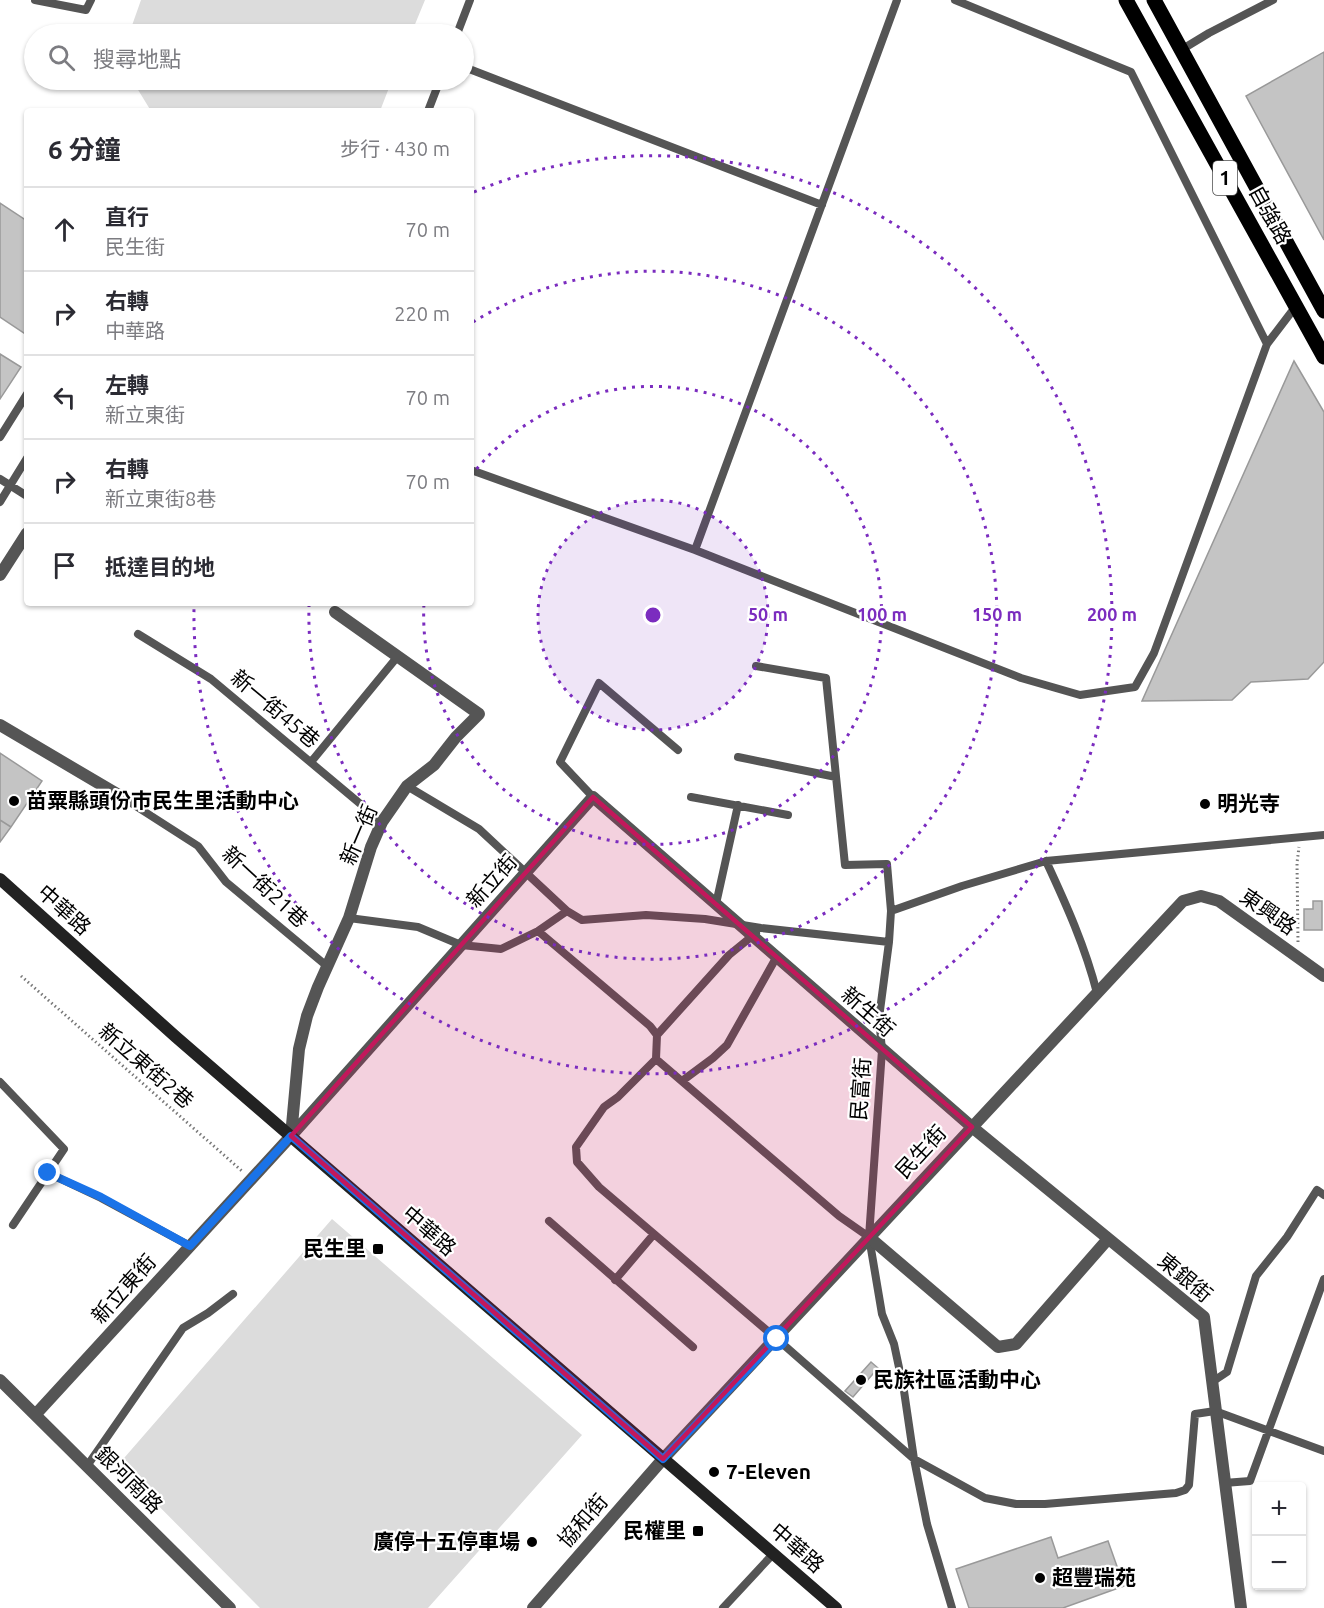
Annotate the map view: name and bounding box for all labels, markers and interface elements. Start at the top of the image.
search box [24,24,474,90]
icon: search [45,41,78,74]
text: 搜尋地點 [93,46,181,71]
text: 6 分鐘 [48,135,121,164]
text: 步行 · 430 m [340,137,450,160]
road number: 1 [1213,161,1237,195]
street label: 自強路 [1245,181,1297,248]
text: 直行 [105,204,149,229]
icon: ahead [48,213,81,246]
text: 70 m [406,218,450,241]
text: 民生街 [105,235,165,258]
text: 右轉 [105,288,149,313]
icon: right [48,297,81,330]
text: 220 m [394,302,450,325]
text: 中華路 [105,319,165,342]
text: 左轉 [105,372,149,397]
icon: left [48,381,81,414]
text: 70 m [406,386,450,409]
text: 新立東街 [105,403,185,426]
text: 右轉 [105,456,149,481]
icon: right [48,465,81,498]
text: 70 m [406,470,450,493]
text: 新立東街8巷 [105,487,216,510]
icon: arrive [48,549,81,582]
text: 抵達目的地 [105,554,215,579]
text: 50 m [748,604,788,624]
text: 100 m [857,604,907,624]
text: 150 m [972,604,1022,624]
text: 200 m [1087,604,1137,624]
centre of rings [643,605,663,625]
street label: 新一街45巷 [227,664,325,752]
place label: 苗粟縣頭份巿民生里活動中心 [26,788,299,812]
place label: 明光寺 [1217,791,1280,815]
marker: 苗粟縣頭份巿民生里活動中心 [7,794,21,808]
marker: 明光寺 [1198,797,1212,811]
street label: 新一街 [335,801,381,868]
street label: 新一街21巷 [218,841,313,932]
street label: 新立街 [461,849,521,912]
street label: 中華路 [33,879,96,939]
street label: 東興路 [1236,883,1301,939]
street label: 新生街 [837,982,900,1041]
street label: 新立東街2巷 [95,1018,199,1113]
street label: 民富街 [846,1057,874,1121]
street label: 民生街 [890,1120,951,1183]
route end [34,1159,60,1185]
street label: 中華路 [398,1201,461,1260]
place label: 民生里 [303,1236,366,1260]
marker: 民生里 [371,1242,385,1256]
street label: 東銀街 [1154,1248,1217,1307]
street label: 新立東街 [86,1249,160,1328]
route start [763,1325,789,1351]
place label: 民族社區活動中心 [873,1367,1041,1391]
marker: 民族社區活動中心 [854,1373,868,1387]
street label: 銀河南路 [92,1441,168,1517]
place label: 7-Eleven [726,1459,811,1483]
marker: 7-Eleven [707,1465,721,1479]
map controls [1252,1482,1306,1590]
button: + [1252,1482,1306,1536]
street label: 協和街 [553,1489,612,1552]
place label: 民權里 [623,1518,686,1542]
street label: 中華路 [766,1518,829,1577]
marker: 民權里 [691,1524,705,1538]
place label: 廣停十五停車場 [373,1529,520,1553]
marker: 廣停十五停車場 [525,1535,539,1549]
button: − [1252,1536,1306,1590]
place label: 超豐瑞苑 [1052,1565,1136,1589]
marker: 超豐瑞苑 [1033,1571,1047,1585]

